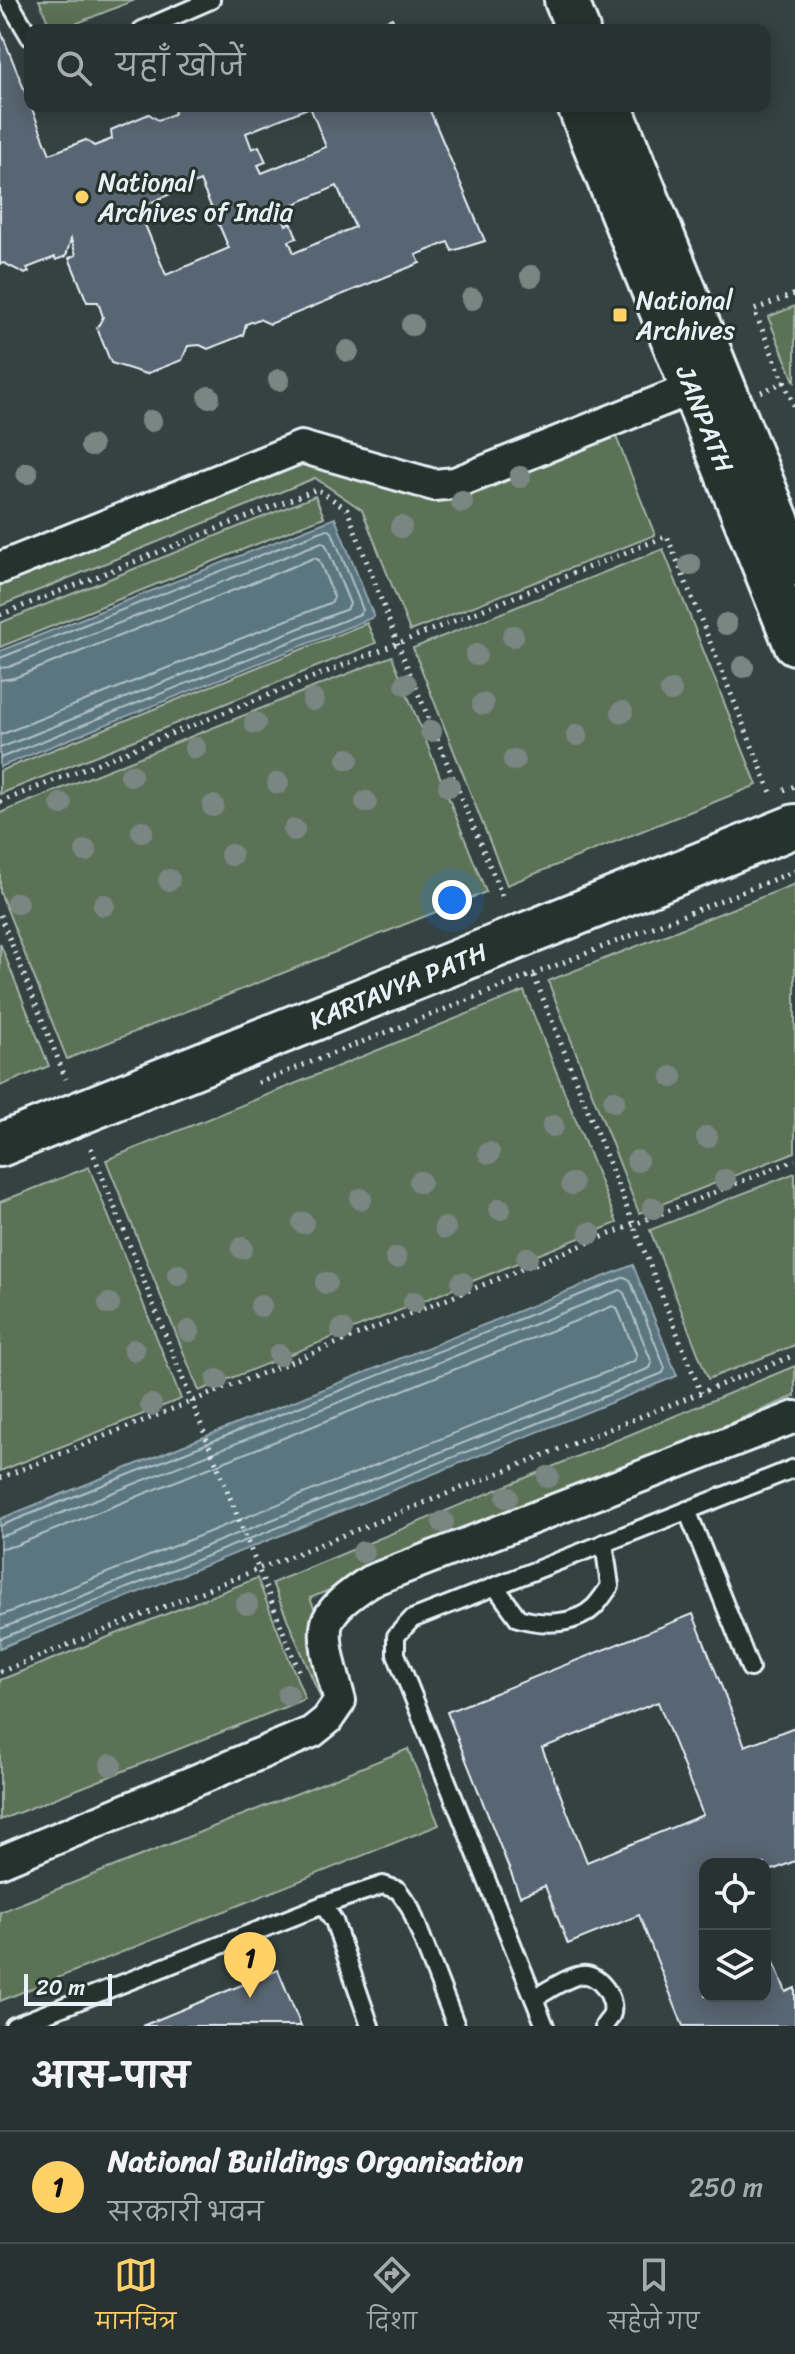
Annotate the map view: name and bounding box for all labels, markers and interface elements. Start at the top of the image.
search box [24,24,771,112]
text: यहाँ खोजें [116,39,245,93]
icon: search [52,46,96,90]
place label: National Archives of India [97,159,294,235]
marker: National Archives of India [73,188,91,206]
place label: National Archives [635,277,735,353]
marker: National Archives [611,306,629,324]
street label: JANPATH [662,357,748,480]
your location [432,880,472,920]
street label: KARTAVYA PATH [302,929,495,1043]
map controls [699,1858,771,2002]
button: locate [699,1858,771,1930]
button: layers [699,1930,771,2002]
pin: 1 [224,1932,276,1998]
text: 20 m [36,1968,85,2007]
scale bar [24,1970,112,2006]
text: आस-पास [32,2046,190,2106]
text: National Buildings Organisation [108,2134,523,2188]
text: 1 [52,2164,64,2210]
text: 250 m [689,2164,763,2210]
text: सरकारी भवन [108,2189,264,2235]
tab: मानचित्र [95,2253,176,2346]
tab: दिशा [367,2253,417,2346]
tab: सहेजे गए [608,2253,700,2346]

